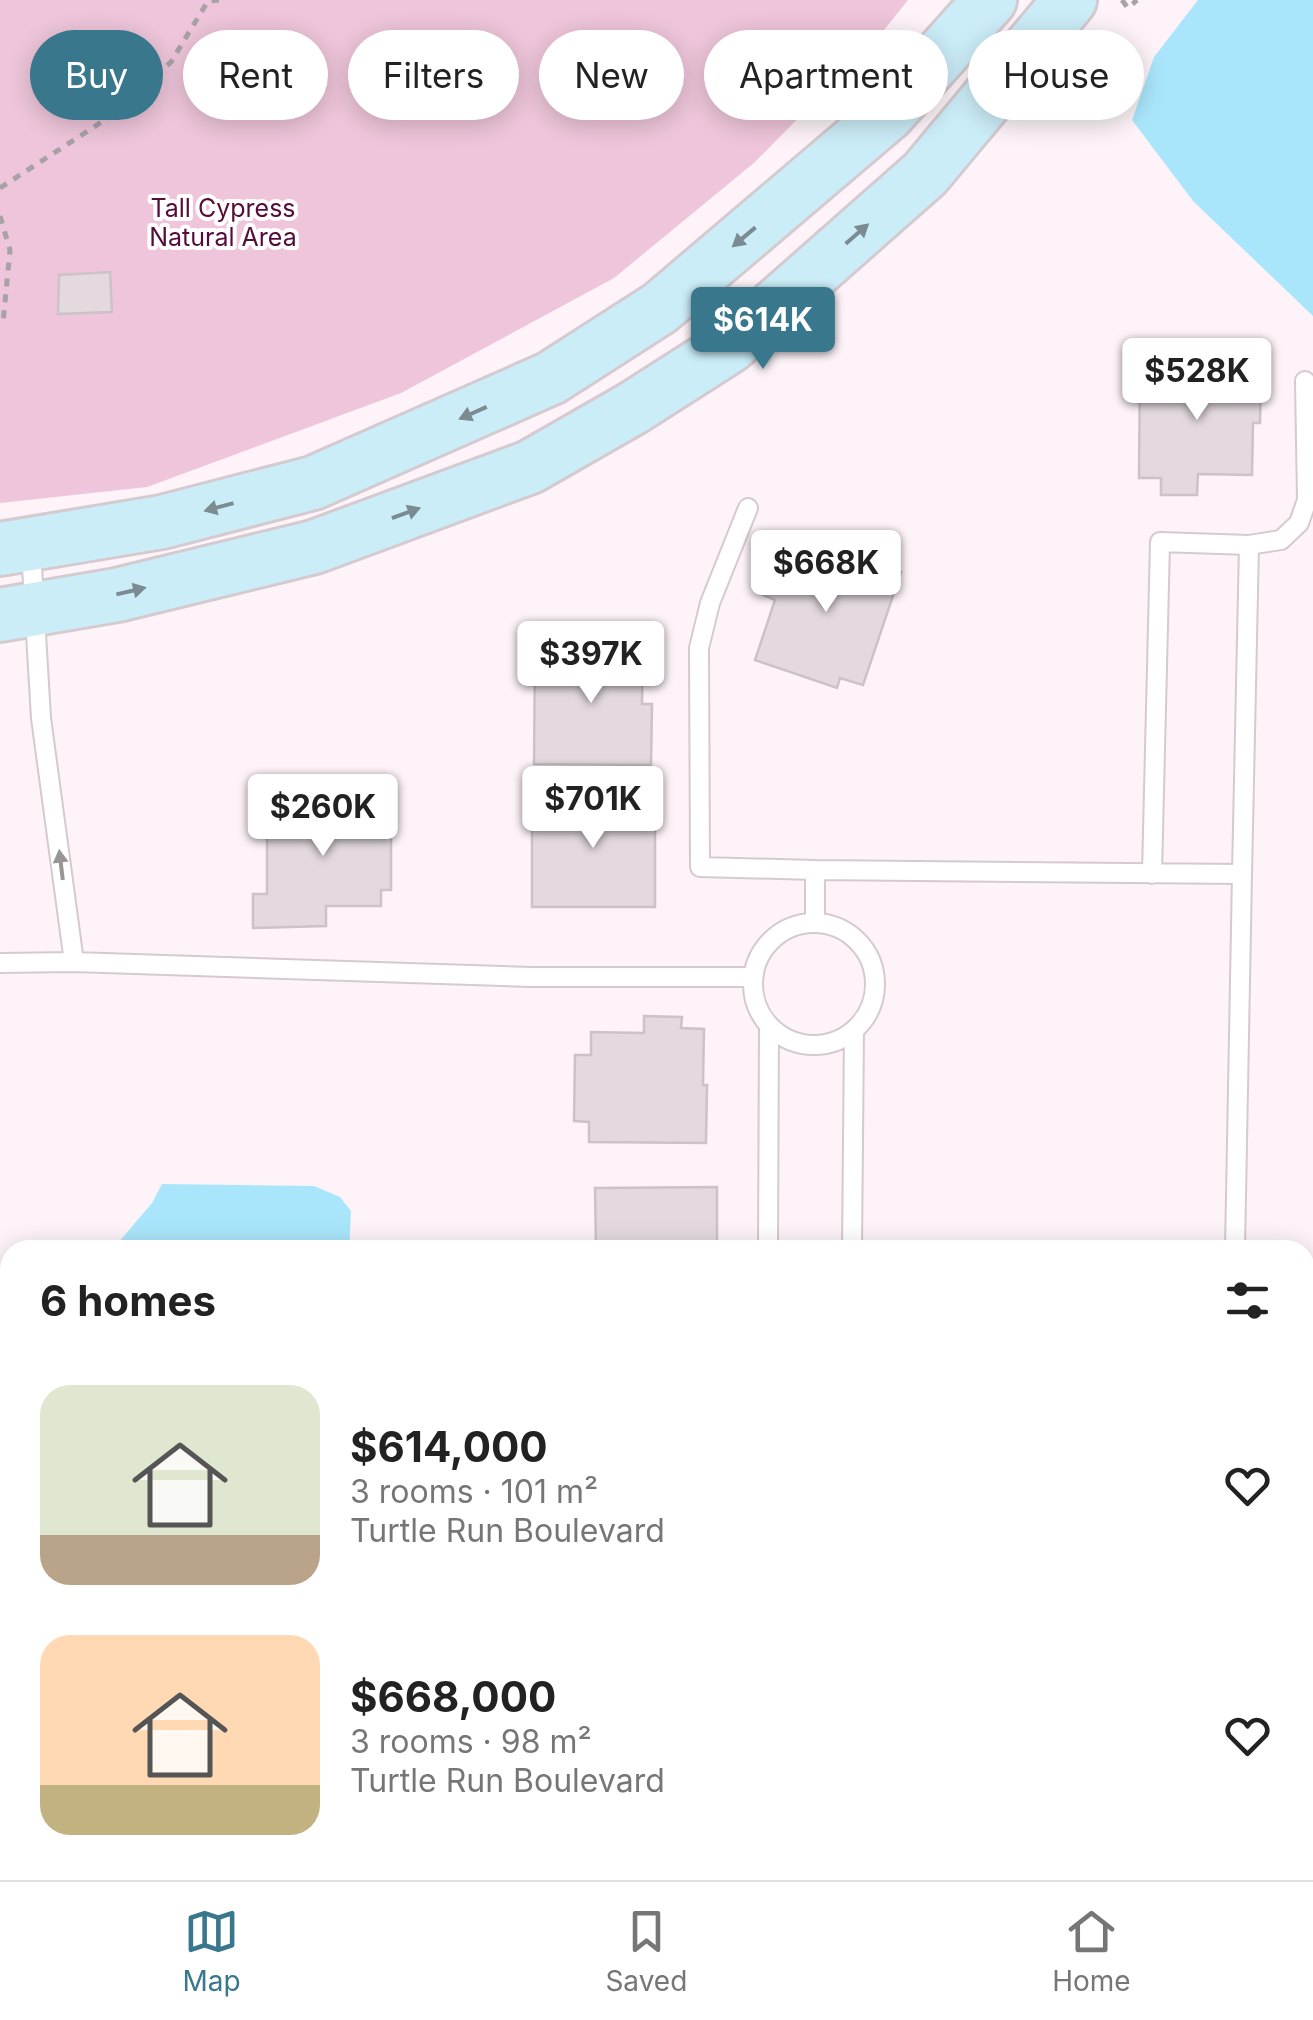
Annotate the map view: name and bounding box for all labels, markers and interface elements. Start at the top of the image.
chip: Buy [30,30,163,120]
chip: Rent [183,30,328,120]
chip: Filters [348,30,519,120]
chip: New [539,30,684,120]
chip: Apartment [704,30,948,120]
chip: House [968,30,1144,120]
park label: Tall Cypress Natural Area [149,193,297,252]
one-way arrow [844,224,869,246]
one-way arrow [732,226,757,248]
pin: $614K [693,287,833,372]
text: $614K [713,300,813,339]
pin: $528K [1127,338,1267,423]
text: $528K [1144,351,1250,390]
one-way arrow [458,405,488,421]
one-way arrow [203,500,234,516]
one-way arrow [391,505,421,520]
pin: $668K [756,530,896,615]
text: $668K [773,543,879,582]
one-way arrow [116,583,147,598]
pin: $397K [521,621,661,706]
text: $397K [539,634,643,673]
pin: $701K [523,766,663,851]
pin: $260K [253,774,393,859]
text: $701K [544,779,642,818]
text: $260K [270,787,376,826]
one-way arrow [53,849,69,880]
icon: filters [1220,1273,1275,1328]
text: 6 homes [40,1275,216,1326]
text: $614,000 [350,1421,548,1472]
icon: home [120,1425,240,1545]
icon: heart [1220,1458,1275,1513]
text: 3 rooms · 101 m² [350,1472,598,1511]
text: Turtle Run Boulevard [350,1511,665,1550]
text: $668,000 [350,1671,556,1722]
icon: home [120,1675,240,1795]
icon: heart [1220,1708,1275,1763]
text: 3 rooms · 98 m² [350,1722,592,1761]
text: Turtle Run Boulevard [350,1761,665,1800]
tab: Map [182,1904,241,1998]
tab: Saved [605,1904,687,1998]
tab: Home [1052,1904,1131,1998]

